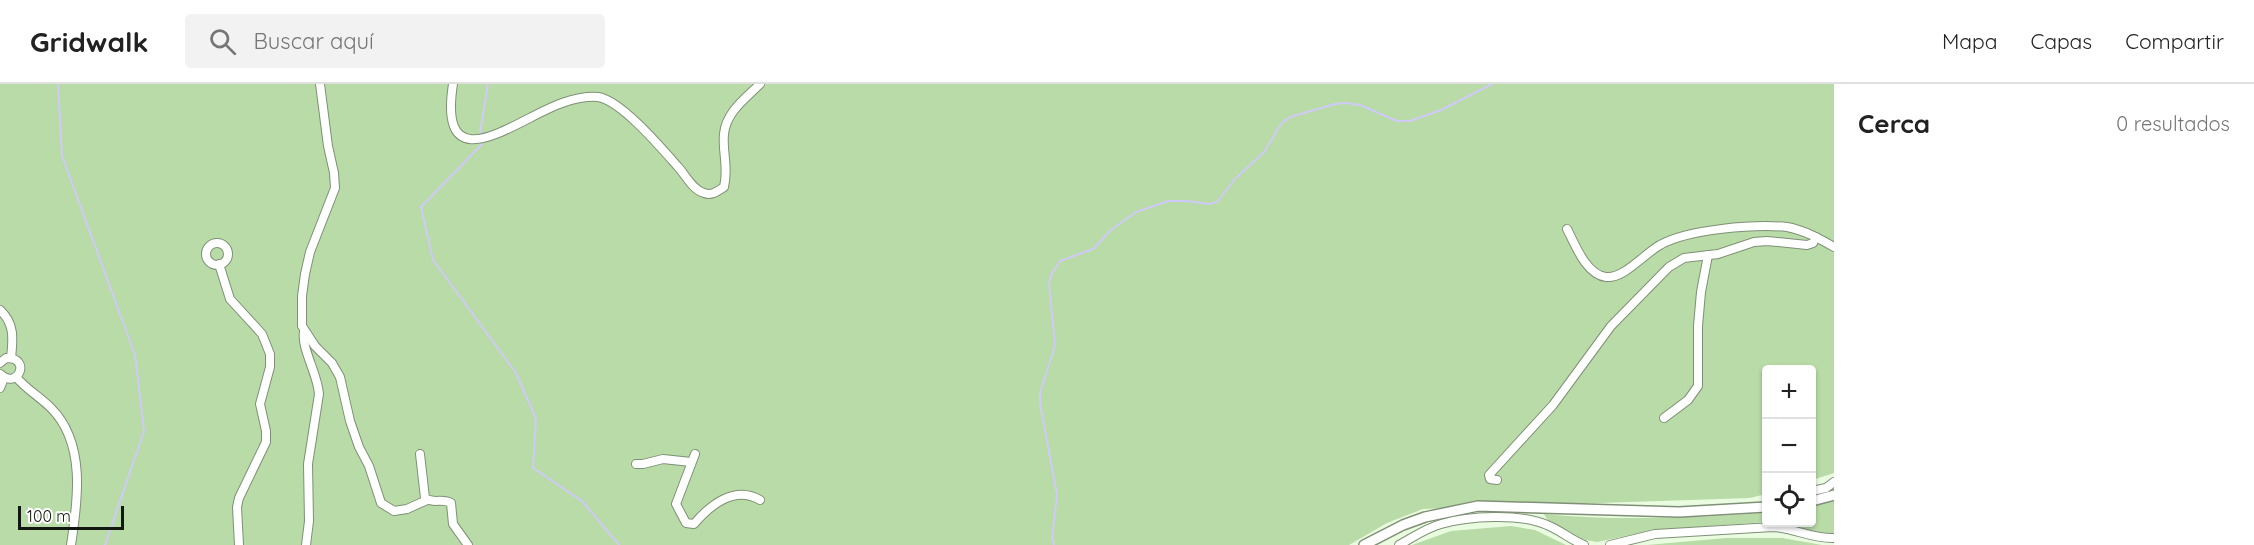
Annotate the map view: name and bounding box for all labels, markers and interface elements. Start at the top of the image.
search box [185,14,605,68]
text: Gridwalk [30,24,149,59]
icon: search [206,25,239,58]
text: Buscar aquí [254,27,374,55]
text: Mapa [1942,28,1997,54]
text: Capas [2030,28,2092,54]
text: Compartir [2125,28,2224,54]
text: Cerca [1858,107,1930,140]
text: 0 resultados [2116,111,2230,136]
map controls [1762,365,1816,527]
button: + [1762,365,1816,419]
button: − [1762,419,1816,473]
button: locate [1762,473,1816,527]
scale bar [18,503,124,530]
text: 100 m [27,506,71,526]

